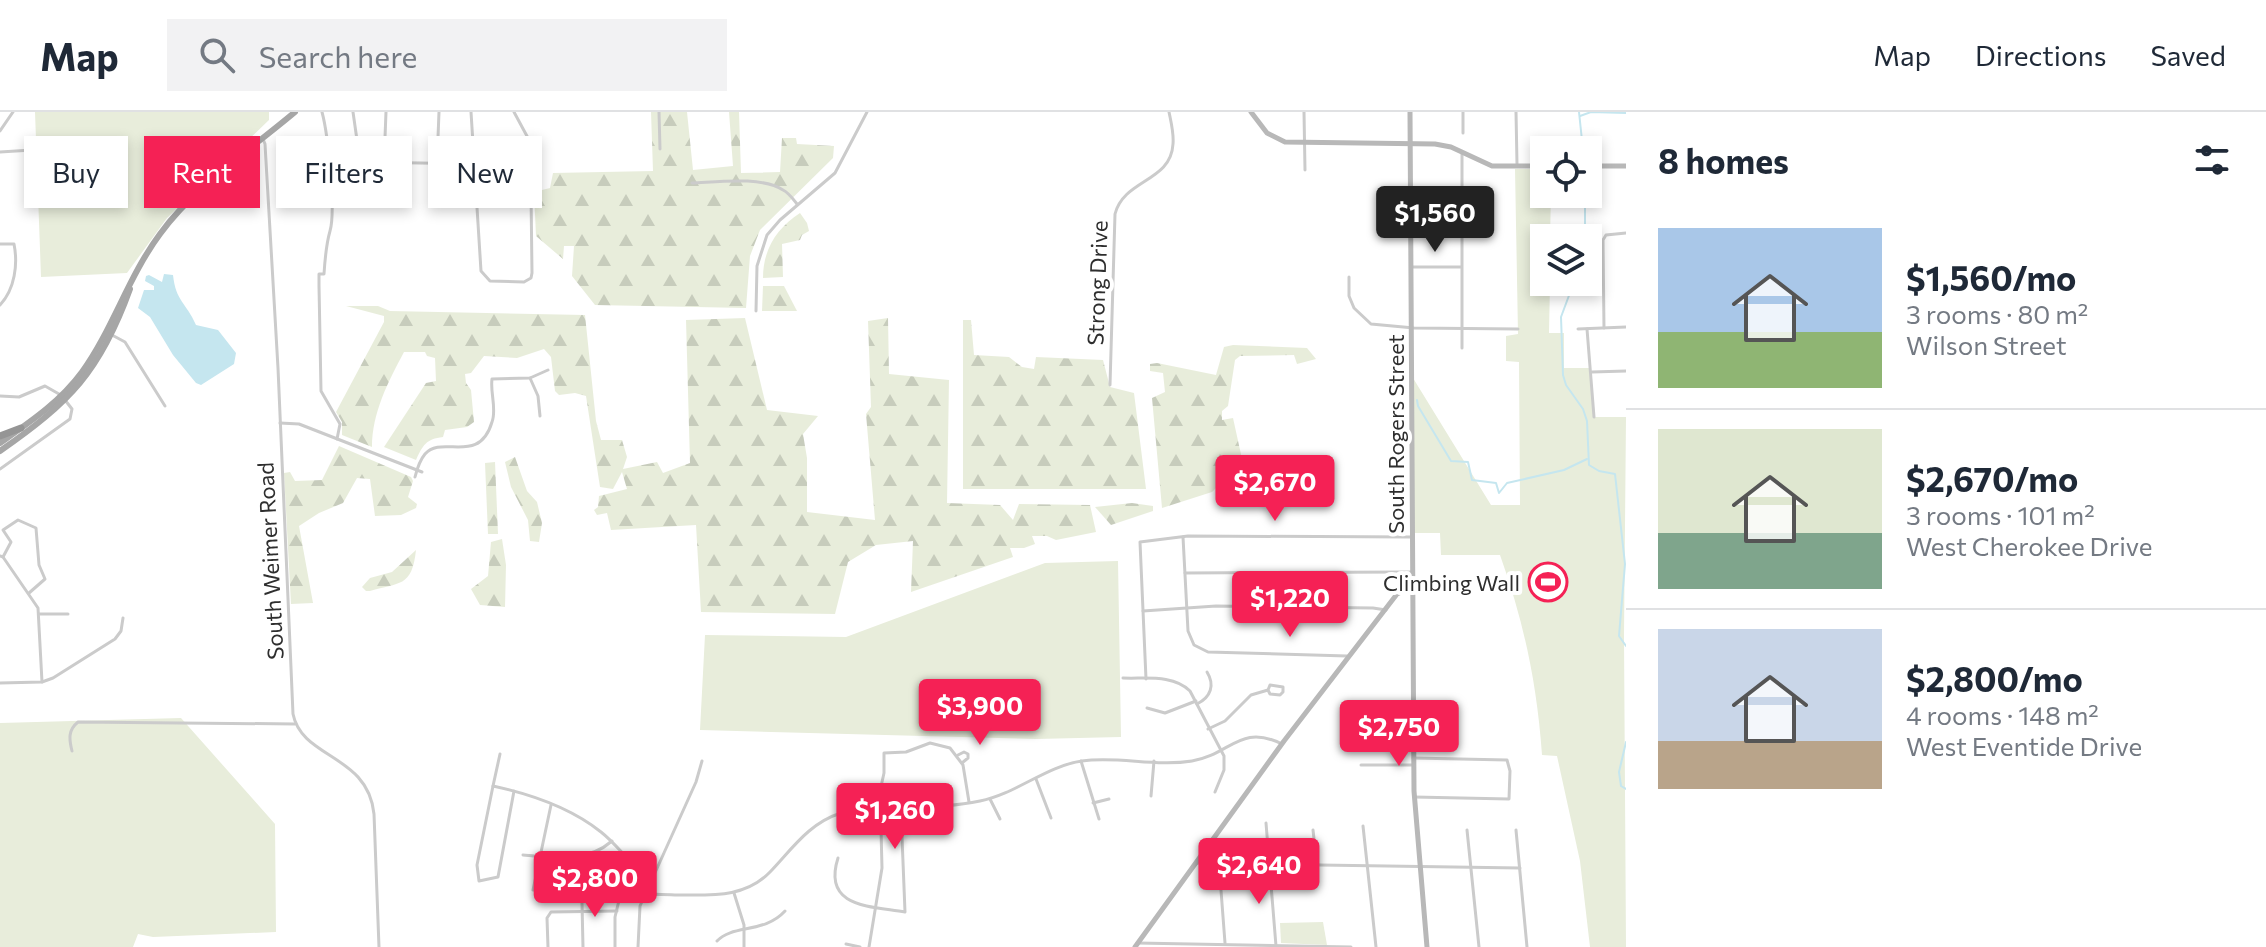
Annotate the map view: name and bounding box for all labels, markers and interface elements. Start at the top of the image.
search box [167,19,727,91]
text: Map [40,32,119,79]
icon: search [195,33,239,77]
text: Search here [259,37,417,74]
text: Map [1873,38,1931,72]
text: Directions [1975,38,2106,72]
text: Saved [2150,38,2226,72]
chip: Buy [24,136,128,208]
chip: Rent [144,136,260,208]
chip: Filters [276,136,412,208]
chip: New [428,136,542,208]
map controls [1530,136,1602,296]
button: locate [1530,136,1602,208]
icon: filters [2190,138,2234,182]
text: 8 homes [1658,139,1789,181]
pin: $1,560 [1370,186,1500,254]
text: $1,560 [1394,196,1476,227]
street label: Strong Drive [1081,220,1113,346]
button: layers [1530,224,1602,296]
text: $1,560/mo [1906,256,2076,298]
icon: home [1722,260,1818,356]
text: 3 rooms · 80 m² [1906,298,2088,329]
text: Wilson Street [1906,329,2067,360]
street label: South Rogers Street [1382,334,1409,534]
pin: $2,670 [1210,455,1340,523]
text: $2,670/mo [1906,457,2078,499]
icon: home [1722,461,1818,557]
street label: South Weimer Road [251,462,289,660]
text: $2,670 [1233,465,1317,496]
text: 3 rooms · 101 m² [1906,499,2095,530]
text: West Cherokee Drive [1906,530,2152,561]
sports icon: Climbing Wall [1527,561,1569,603]
place label: Climbing Wall [1383,569,1520,596]
pin: $1,220 [1225,571,1355,639]
text: $1,220 [1250,581,1330,612]
text: $2,800/mo [1906,657,2083,699]
icon: home [1722,661,1818,757]
pin: $3,900 [915,679,1045,747]
text: $3,900 [937,689,1023,720]
text: 4 rooms · 148 m² [1906,699,2099,730]
pin: $2,750 [1334,700,1464,768]
text: $2,750 [1358,710,1440,741]
text: West Eventide Drive [1906,730,2142,761]
pin: $1,260 [830,783,960,851]
text: $1,260 [854,793,936,824]
pin: $2,640 [1194,838,1324,906]
text: $2,640 [1216,848,1302,879]
pin: $2,800 [530,851,660,919]
text: $2,800 [552,861,638,892]

